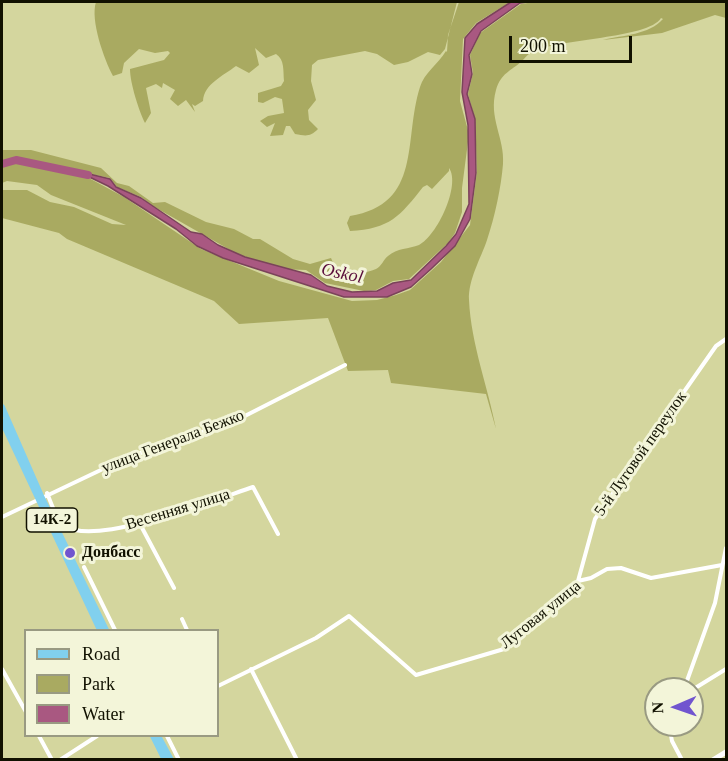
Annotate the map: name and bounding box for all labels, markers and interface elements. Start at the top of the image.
scale bar [512,24,635,62]
text: 200 m [520,36,566,56]
water label: Oskol [319,259,365,289]
street label: 5-й Луговой переулок [591,388,691,520]
street label: улица Генерала Бежко [99,406,247,478]
street label: Весенняя улица [124,485,232,535]
road number: 14К-2 [26,508,78,532]
place label: Донбасс [82,543,140,563]
marker: Донбасс [63,546,77,560]
street label: Луговая улица [497,577,585,653]
legend [24,629,219,737]
text: Road [82,644,120,664]
text: Park [82,674,115,694]
north arrow [644,677,704,737]
text: N [649,702,666,714]
text: Water [82,704,125,724]

